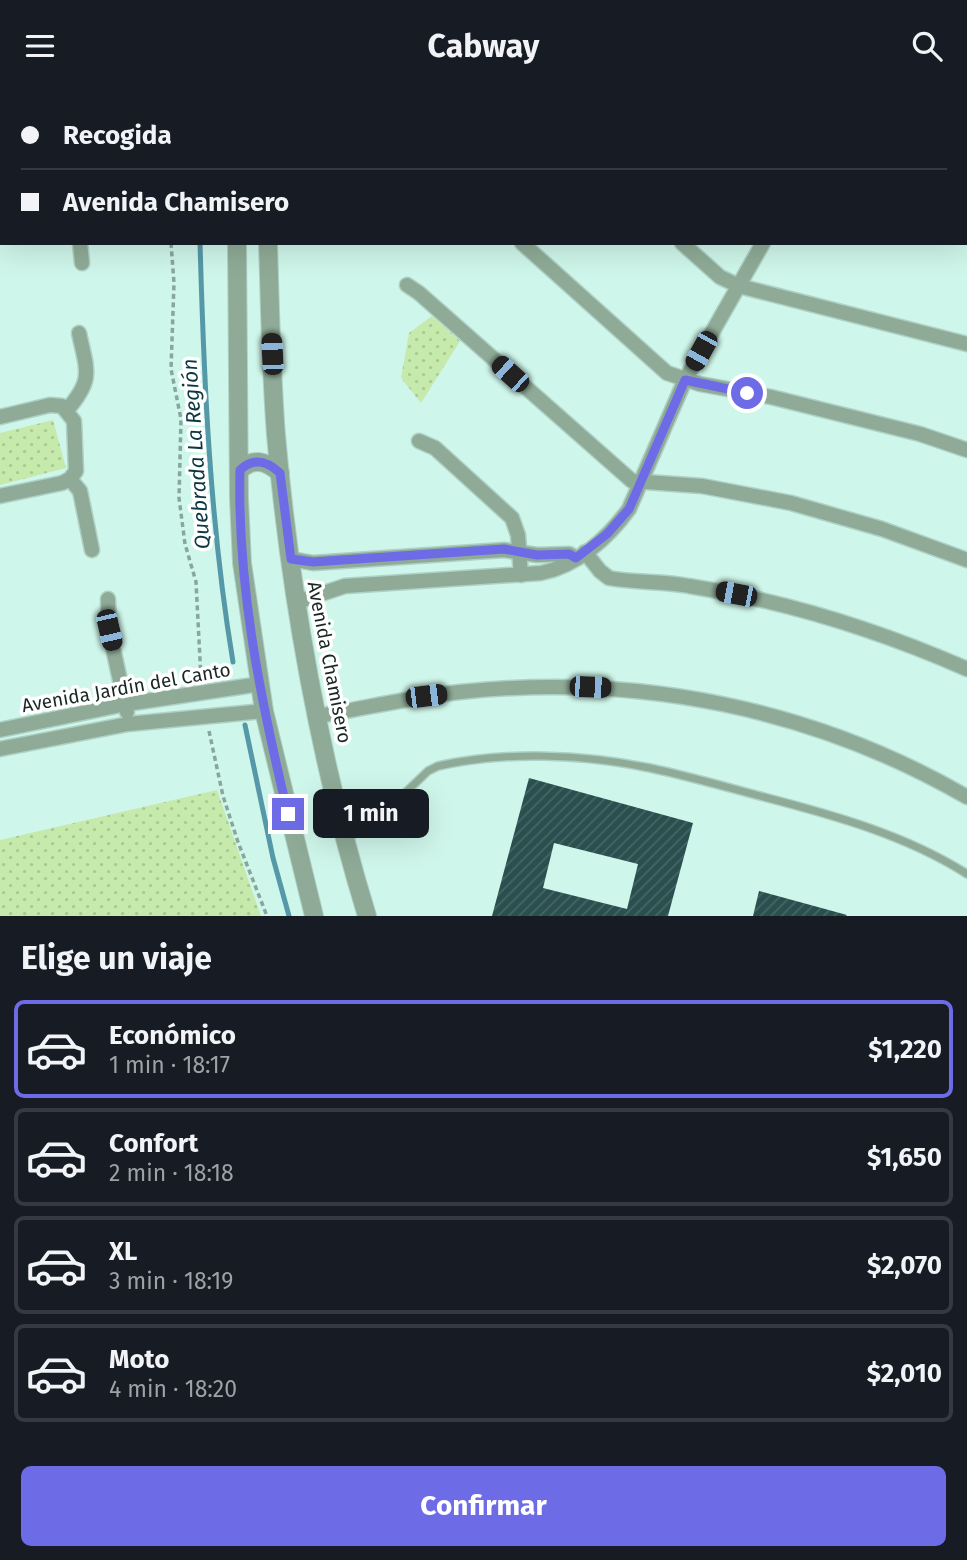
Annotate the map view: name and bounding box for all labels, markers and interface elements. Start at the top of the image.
icon: menu [21,27,59,65]
text: Cabway [428,27,539,65]
icon: search [908,27,946,65]
text: Recogida [63,120,172,151]
text: Avenida Chamisero [63,187,289,218]
car [682,328,721,374]
car [261,332,284,376]
car [488,352,533,396]
water label: Quebrada La Región [176,358,216,550]
route start [731,377,763,409]
street label: Avenida Chamisero [303,579,356,745]
car [714,580,759,608]
car [95,607,124,653]
street label: Avenida Jardín del Canto [20,658,232,717]
car [569,676,612,698]
car [404,683,449,709]
callout: 1 min [312,789,428,839]
route end [272,798,304,830]
text: 1 min [343,799,399,827]
text: Elige un viaje [21,939,212,977]
icon: car [25,1018,88,1081]
text: Económico [109,1020,236,1051]
text: $1,220 [868,1034,942,1065]
text: 1 min · 18:17 [109,1051,230,1079]
icon: car [25,1126,88,1189]
text: Confort [109,1128,198,1159]
text: $1,650 [867,1142,942,1173]
text: 2 min · 18:18 [109,1159,234,1187]
icon: car [25,1234,88,1297]
text: XL [109,1236,137,1267]
text: $2,070 [867,1250,942,1281]
text: 3 min · 18:19 [109,1267,233,1295]
icon: car [25,1342,88,1405]
text: Moto [109,1344,169,1375]
text: $2,010 [867,1358,942,1389]
text: 4 min · 18:20 [109,1375,237,1403]
button: Confirmar [21,1466,946,1546]

